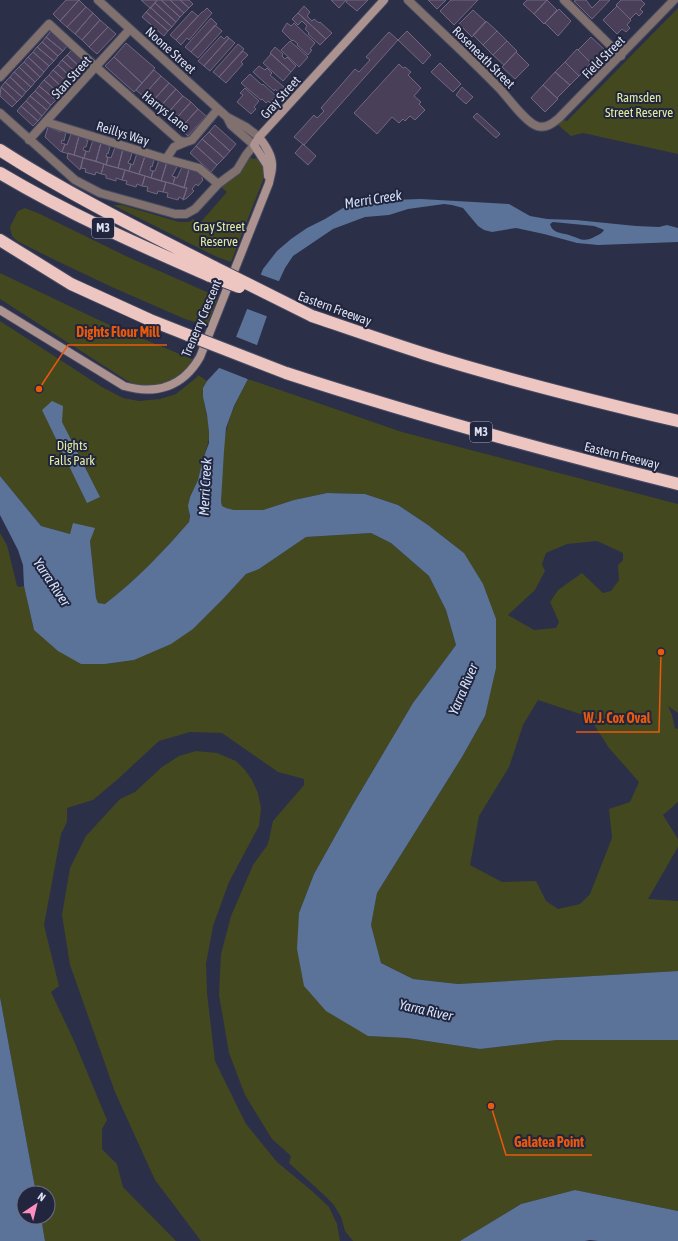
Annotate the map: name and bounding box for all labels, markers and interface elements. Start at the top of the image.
street label: Roseneath Street [449,23,518,92]
street label: Noone Street [142,24,199,77]
street label: Field Street [579,33,628,82]
street label: Stan Street [48,53,94,102]
street label: Gray Street [257,73,304,122]
street label: Harrys Lane [139,88,192,135]
park label: Ramsden Street Reserve [605,90,673,120]
street label: Reillys Way [95,118,152,149]
water label: Merri Creek [343,186,404,211]
road number: M3 [92,218,114,238]
park label: Gray Street Reserve [193,219,245,249]
street label: Trenerry Crescent [178,277,225,359]
street label: Eastern Freeway [296,288,374,329]
callout: Dights Flour Mill [68,319,167,345]
text: Dights Flour Mill [76,324,160,340]
road number: M3 [470,422,492,442]
park label: Dights Falls Park [49,438,95,468]
street label: Eastern Freeway [583,439,662,472]
water label: Merri Creek [195,457,215,516]
water label: Yarra River [30,555,74,610]
water label: Yarra River [445,660,481,717]
callout: W. J. Cox Oval [576,706,659,732]
text: W. J. Cox Oval [583,710,651,726]
water label: Yarra River [398,996,455,1024]
callout: Galatea Point [506,1129,592,1155]
text: Galatea Point [514,1134,584,1150]
north arrow [16,1185,56,1225]
text: N [36,1190,48,1204]

